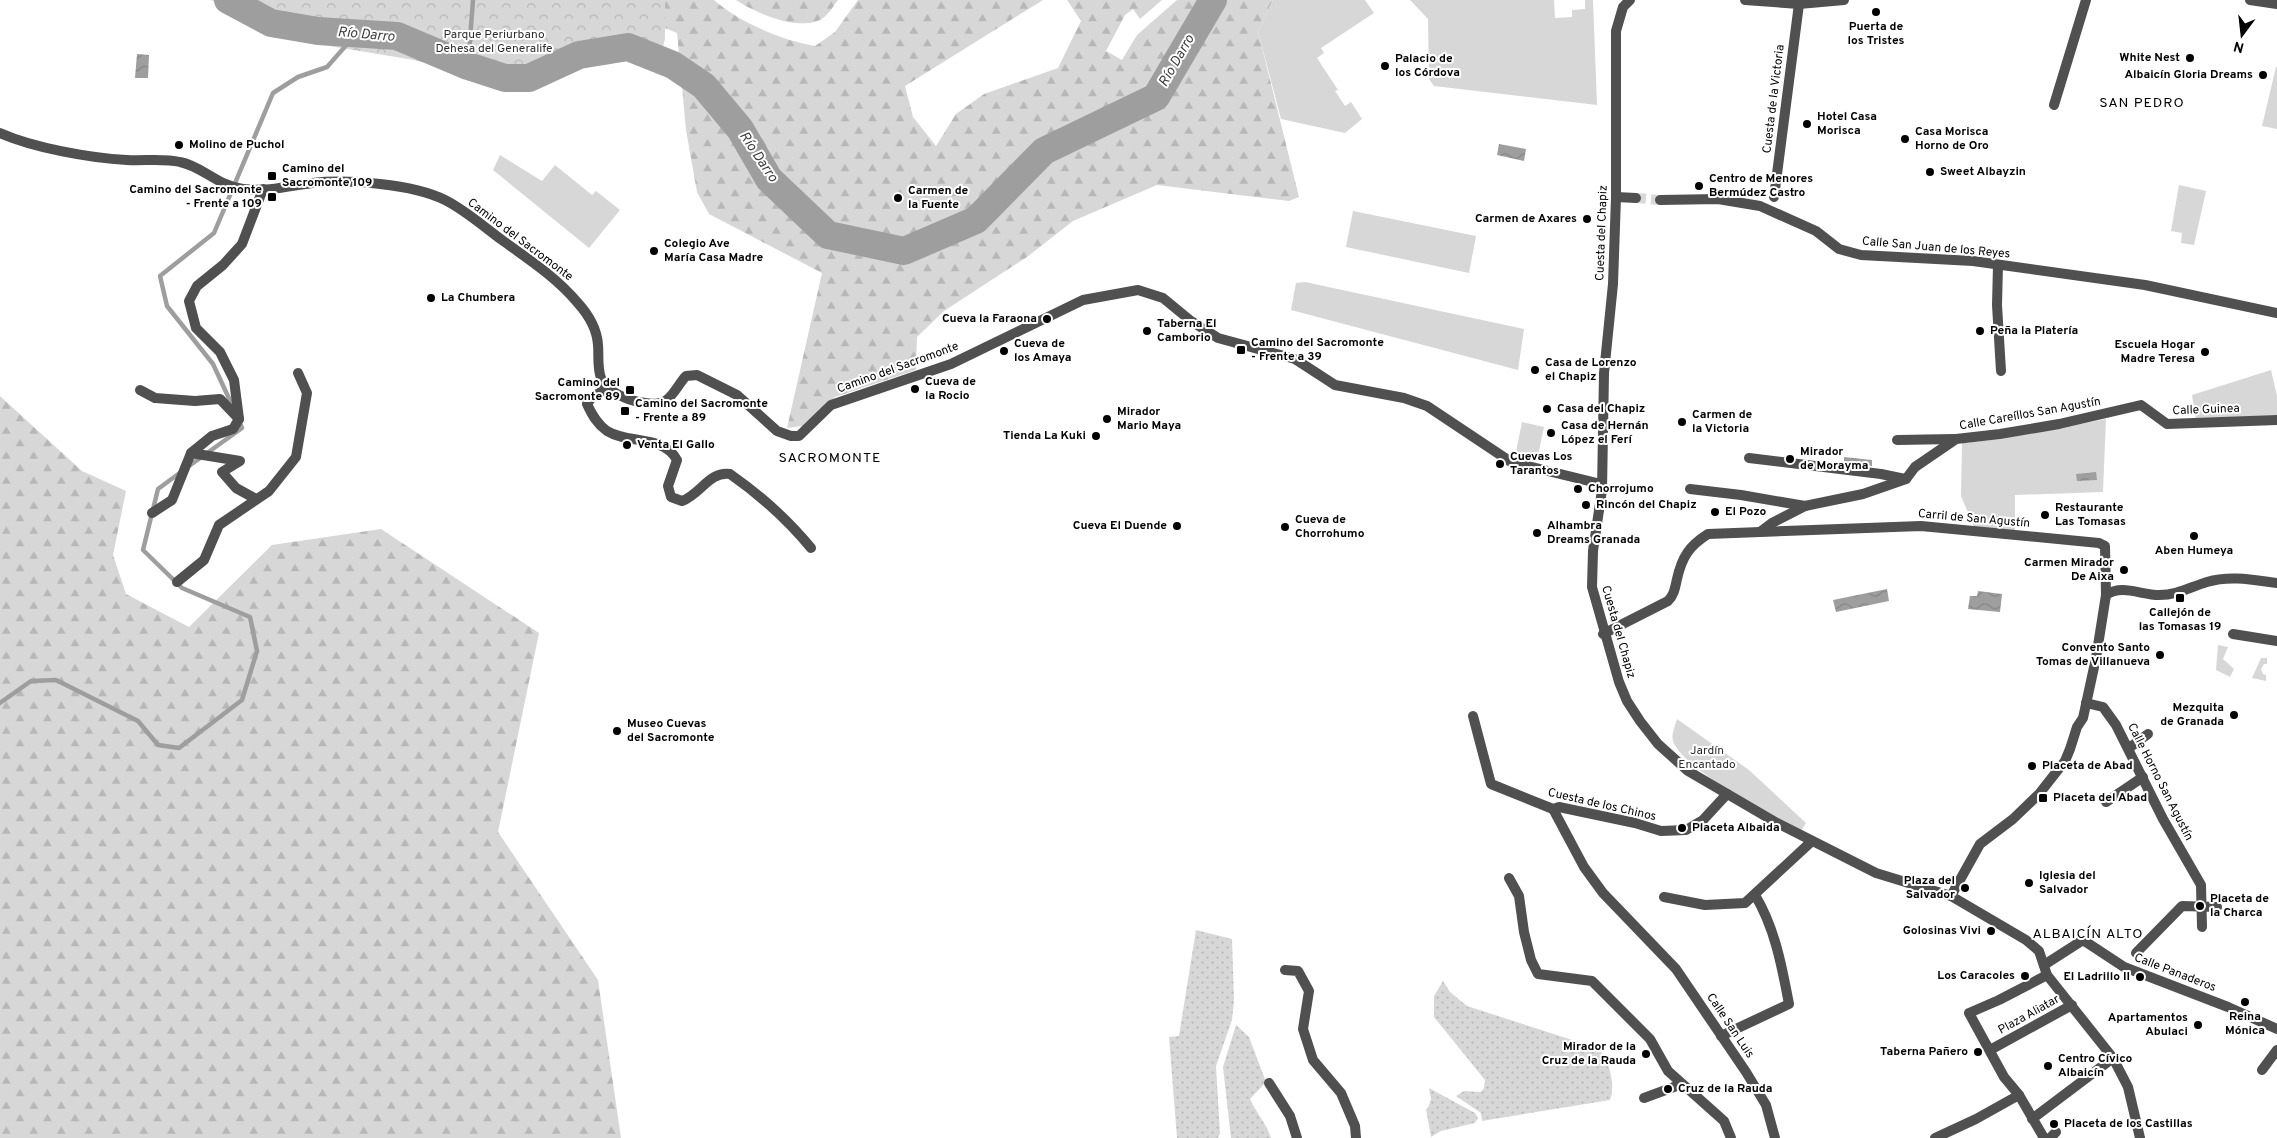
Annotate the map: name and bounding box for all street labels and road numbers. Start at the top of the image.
street label: Cuesta de la Victoria [1759,44,1789,154]
street label: Cuesta del Chapiz [1592,185,1612,281]
street label: Camino del Sacromonte [464,195,576,285]
street label: Calle San Juan de los Reyes [1861,234,2011,262]
street label: Camino del Sacromonte [835,339,961,397]
street label: Calle Careíllos San Agustín [1958,394,2102,434]
street label: Calle Guinea [2172,401,2240,419]
street label: Carril de San Agustín [1917,506,2031,532]
street label: Cuesta del Chapiz [1597,584,1639,680]
street label: Calle Horno San Agustín [2123,720,2197,844]
street label: Cuesta de los Chinos [1546,785,1658,825]
street label: Calle Panaderos [2132,950,2218,996]
street label: Calle San Luis [1702,990,1758,1062]
street label: Plaza Aliatar [1995,991,2063,1038]

